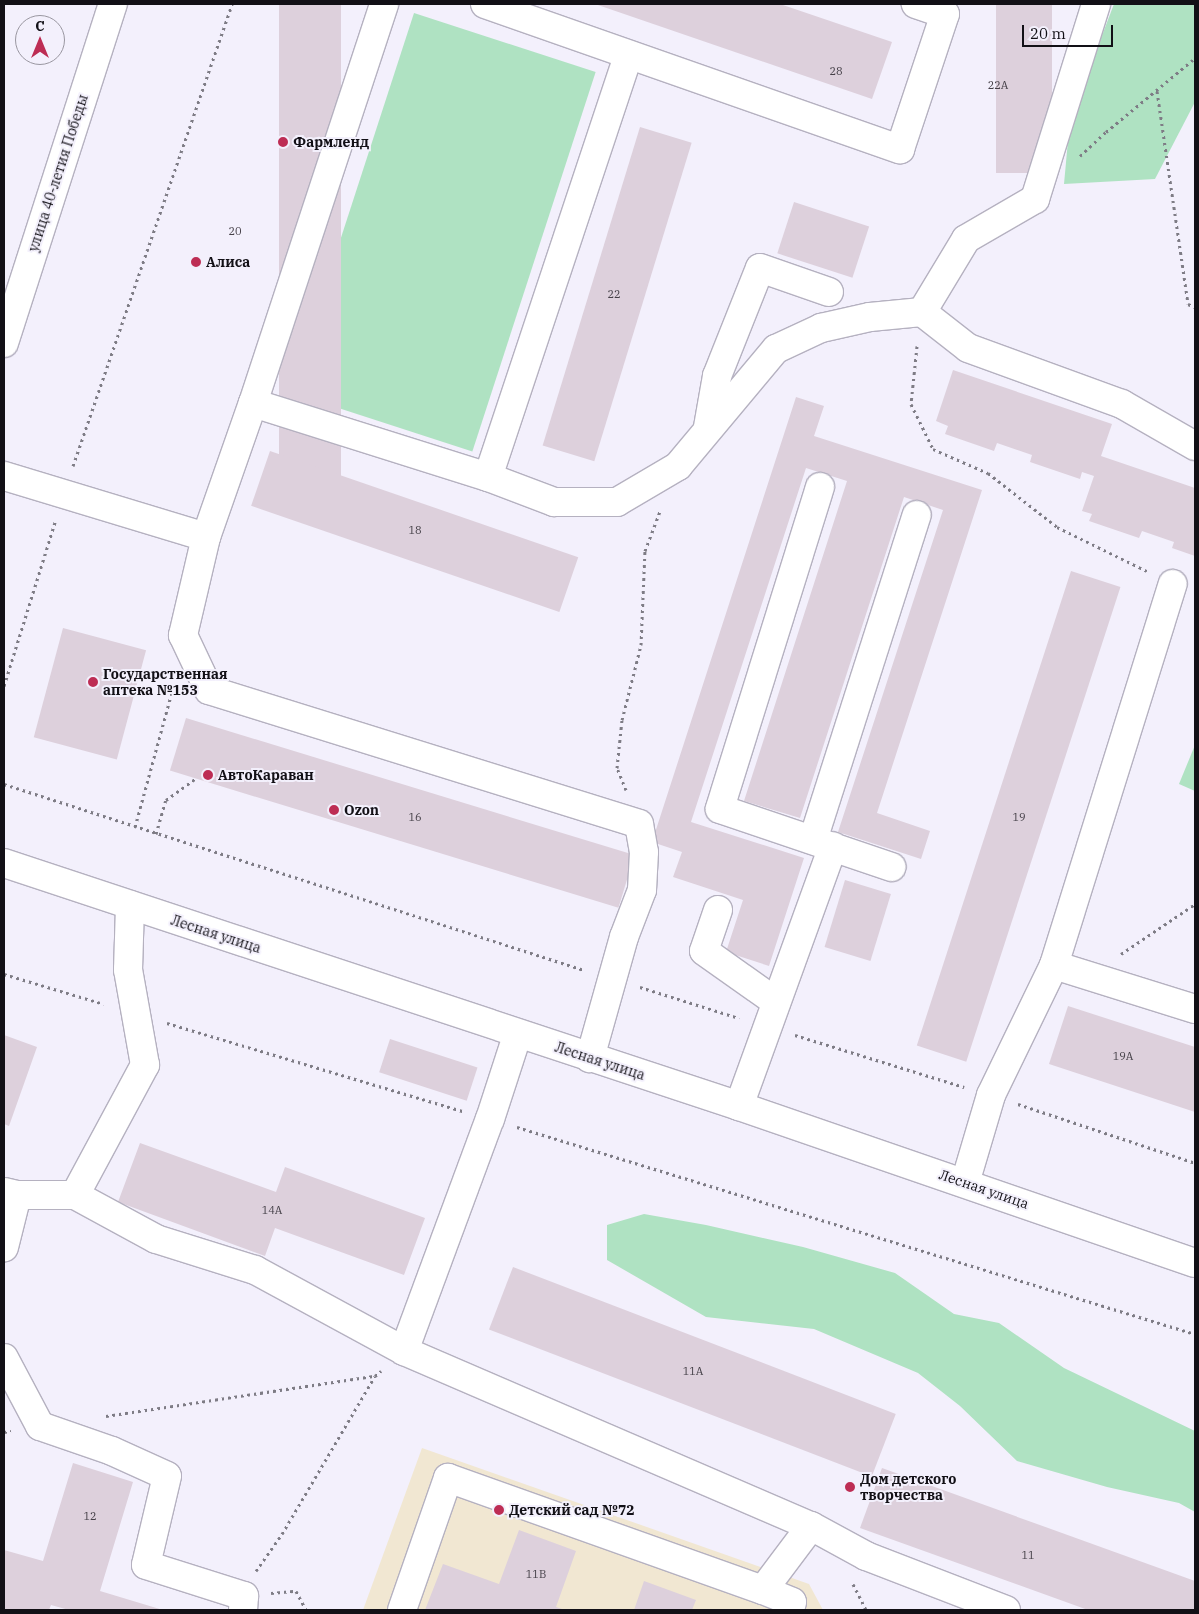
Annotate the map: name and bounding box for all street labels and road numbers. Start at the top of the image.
street label: улица 40-летия Победы [25,92,91,254]
street label: Лесная улица [169,911,263,957]
street label: Лесная улица [553,1038,647,1084]
street label: Лесная улица [937,1166,1031,1212]

